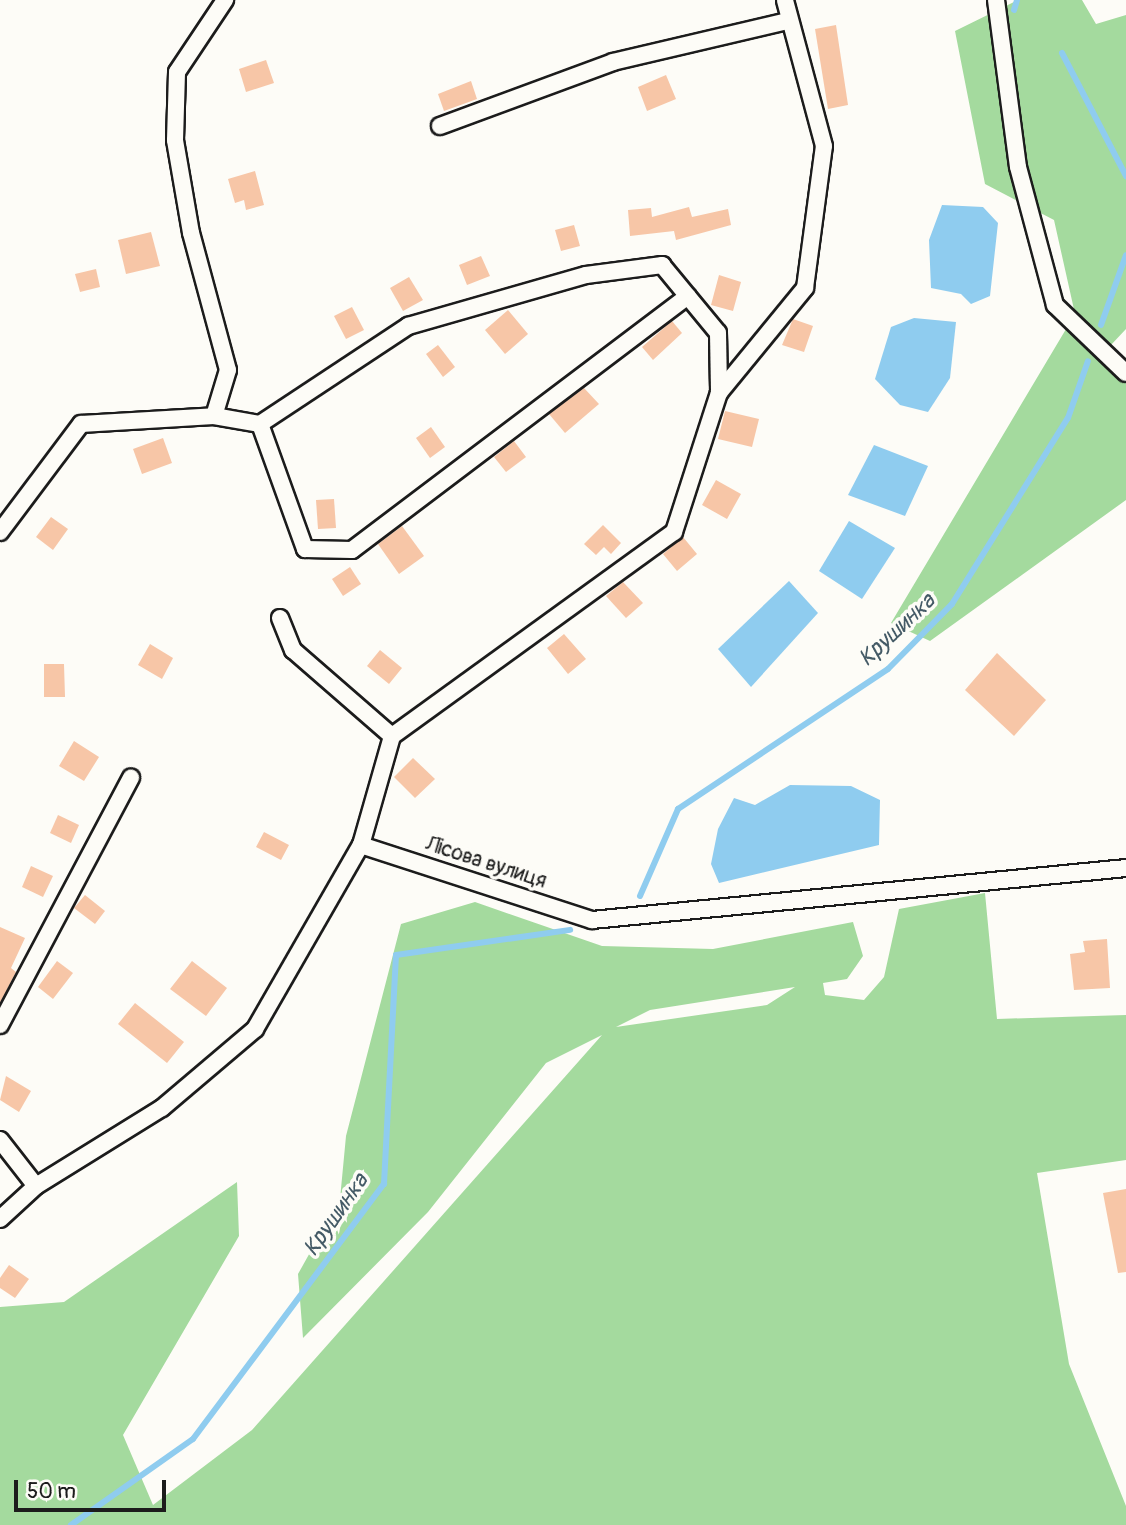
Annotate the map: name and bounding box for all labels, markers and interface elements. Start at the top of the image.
water label: Крушинка [853,588,941,672]
street label: Лісова вулиця [422,832,550,894]
water label: Крушинка [298,1168,374,1262]
scale bar [18,1466,170,1510]
text: 50 m [27,1478,76,1505]

